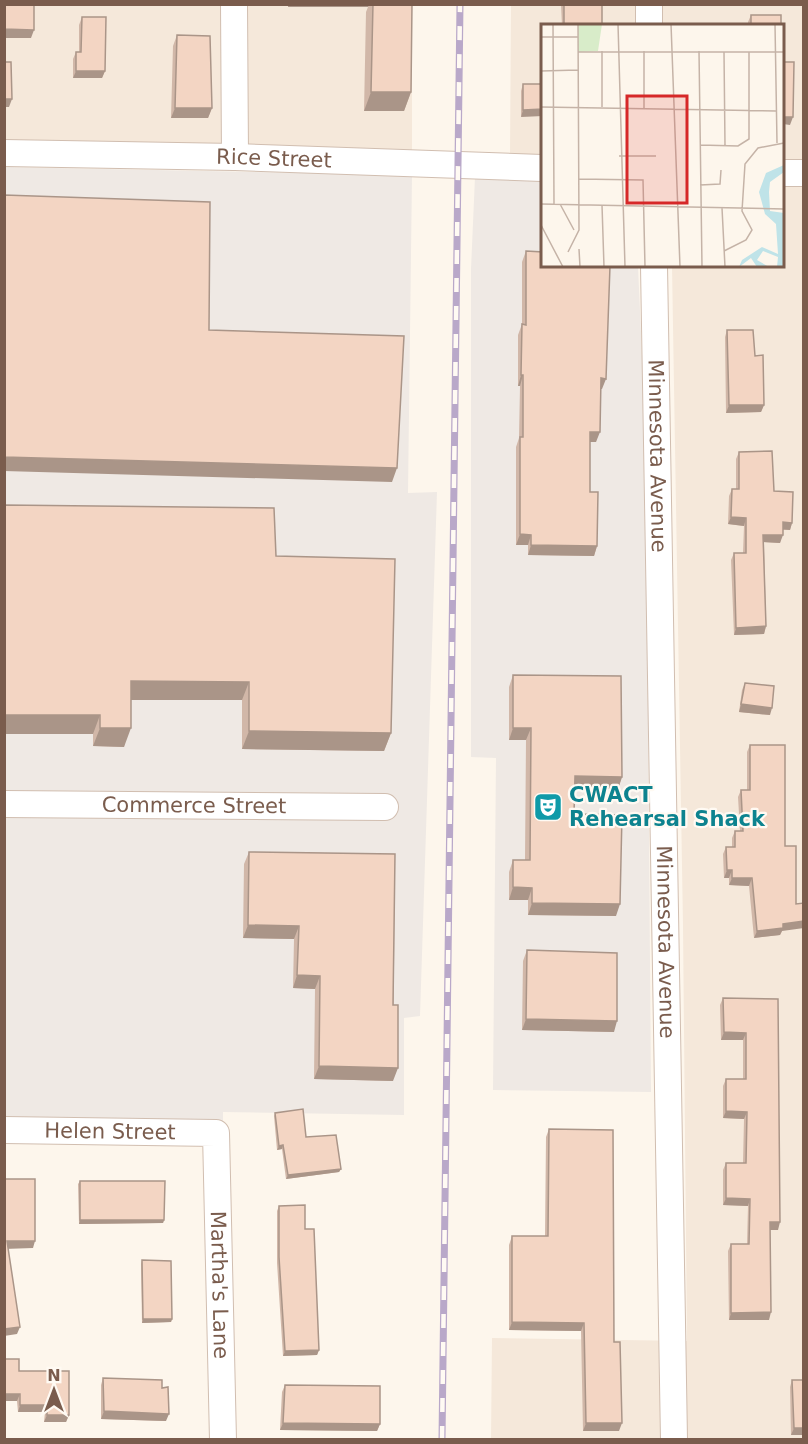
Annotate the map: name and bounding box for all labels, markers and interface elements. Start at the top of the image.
inset map [541,24,784,267]
street label: Rice Street [216,145,332,172]
street label: Minnesota Avenue [644,359,671,553]
place label: CWACT Rehearsal Shack [569,783,766,831]
theatre icon: CWACT Rehearsal Shack [532,791,564,823]
street label: Commerce Street [102,793,286,818]
street label: Minnesota Avenue [652,845,679,1039]
street label: Helen Street [44,1119,176,1144]
street label: Martha's Lane [206,1211,233,1359]
north arrow [24,1360,84,1420]
text: N [47,1366,61,1385]

